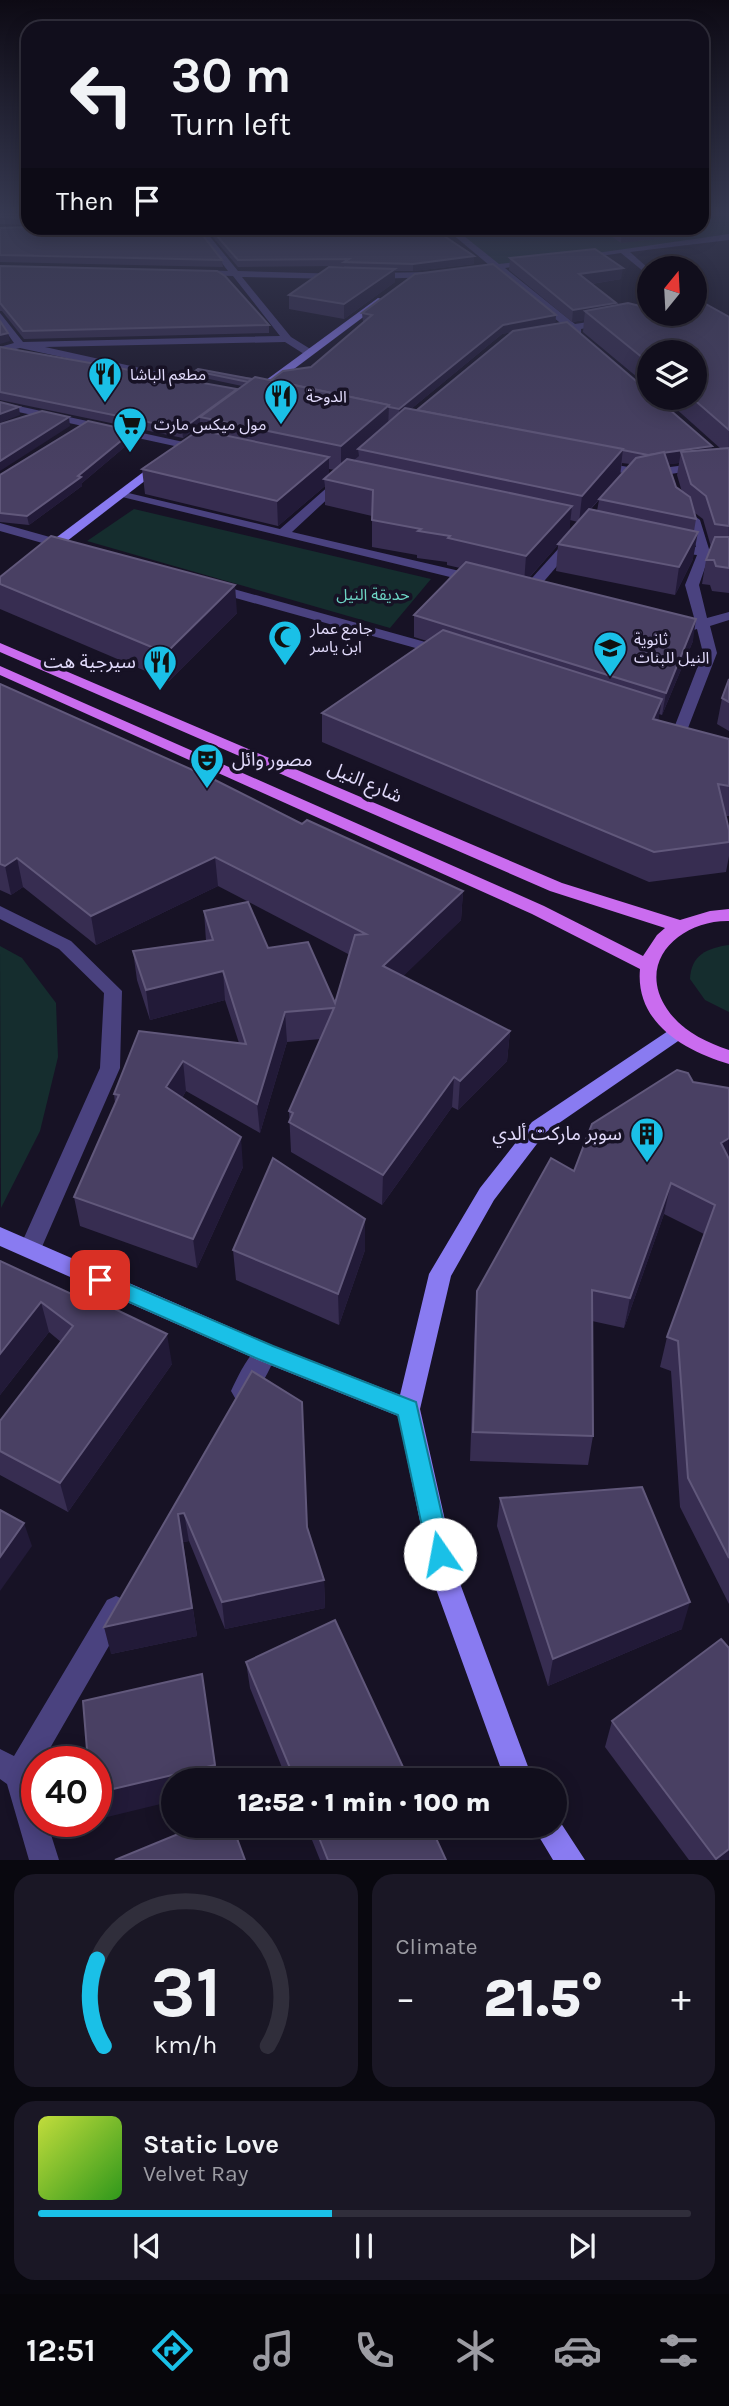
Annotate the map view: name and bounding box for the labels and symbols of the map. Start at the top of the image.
north arrow [637,256,707,326]
restaurant icon: مطعم الباشا [86,355,124,404]
place label: مطعم الباشا [130,365,206,387]
restaurant icon: الدوحة [262,377,300,426]
place label: الدوحة [306,387,347,406]
supermarket icon: مول ميكس مارت [111,405,149,454]
place label: مول ميكس مارت [154,415,266,435]
park label: حديقة النيل [336,585,410,604]
mosque icon: جامع عمار ابن ياسر [266,618,304,667]
place label: جامع عمار ابن ياسر [309,619,373,656]
school or university icon: ثانوية النيل للبنات [591,629,629,678]
place label: ثانوية النيل للبنات [634,630,709,667]
restaurant icon: سيرجية هت [141,643,179,692]
place label: سيرجية هت [44,651,136,673]
theatre icon: مصور وائل [188,741,226,790]
place label: مصور وائل [232,749,312,771]
street label: شارع النيل [324,757,405,809]
building icon: سوبر ماركت ألدي [628,1115,666,1164]
place label: سوبر ماركت ألدي [492,1123,622,1148]
pin [70,1250,130,1310]
position arrow [403,1517,477,1591]
speed limit sign: 40 [21,1746,112,1837]

